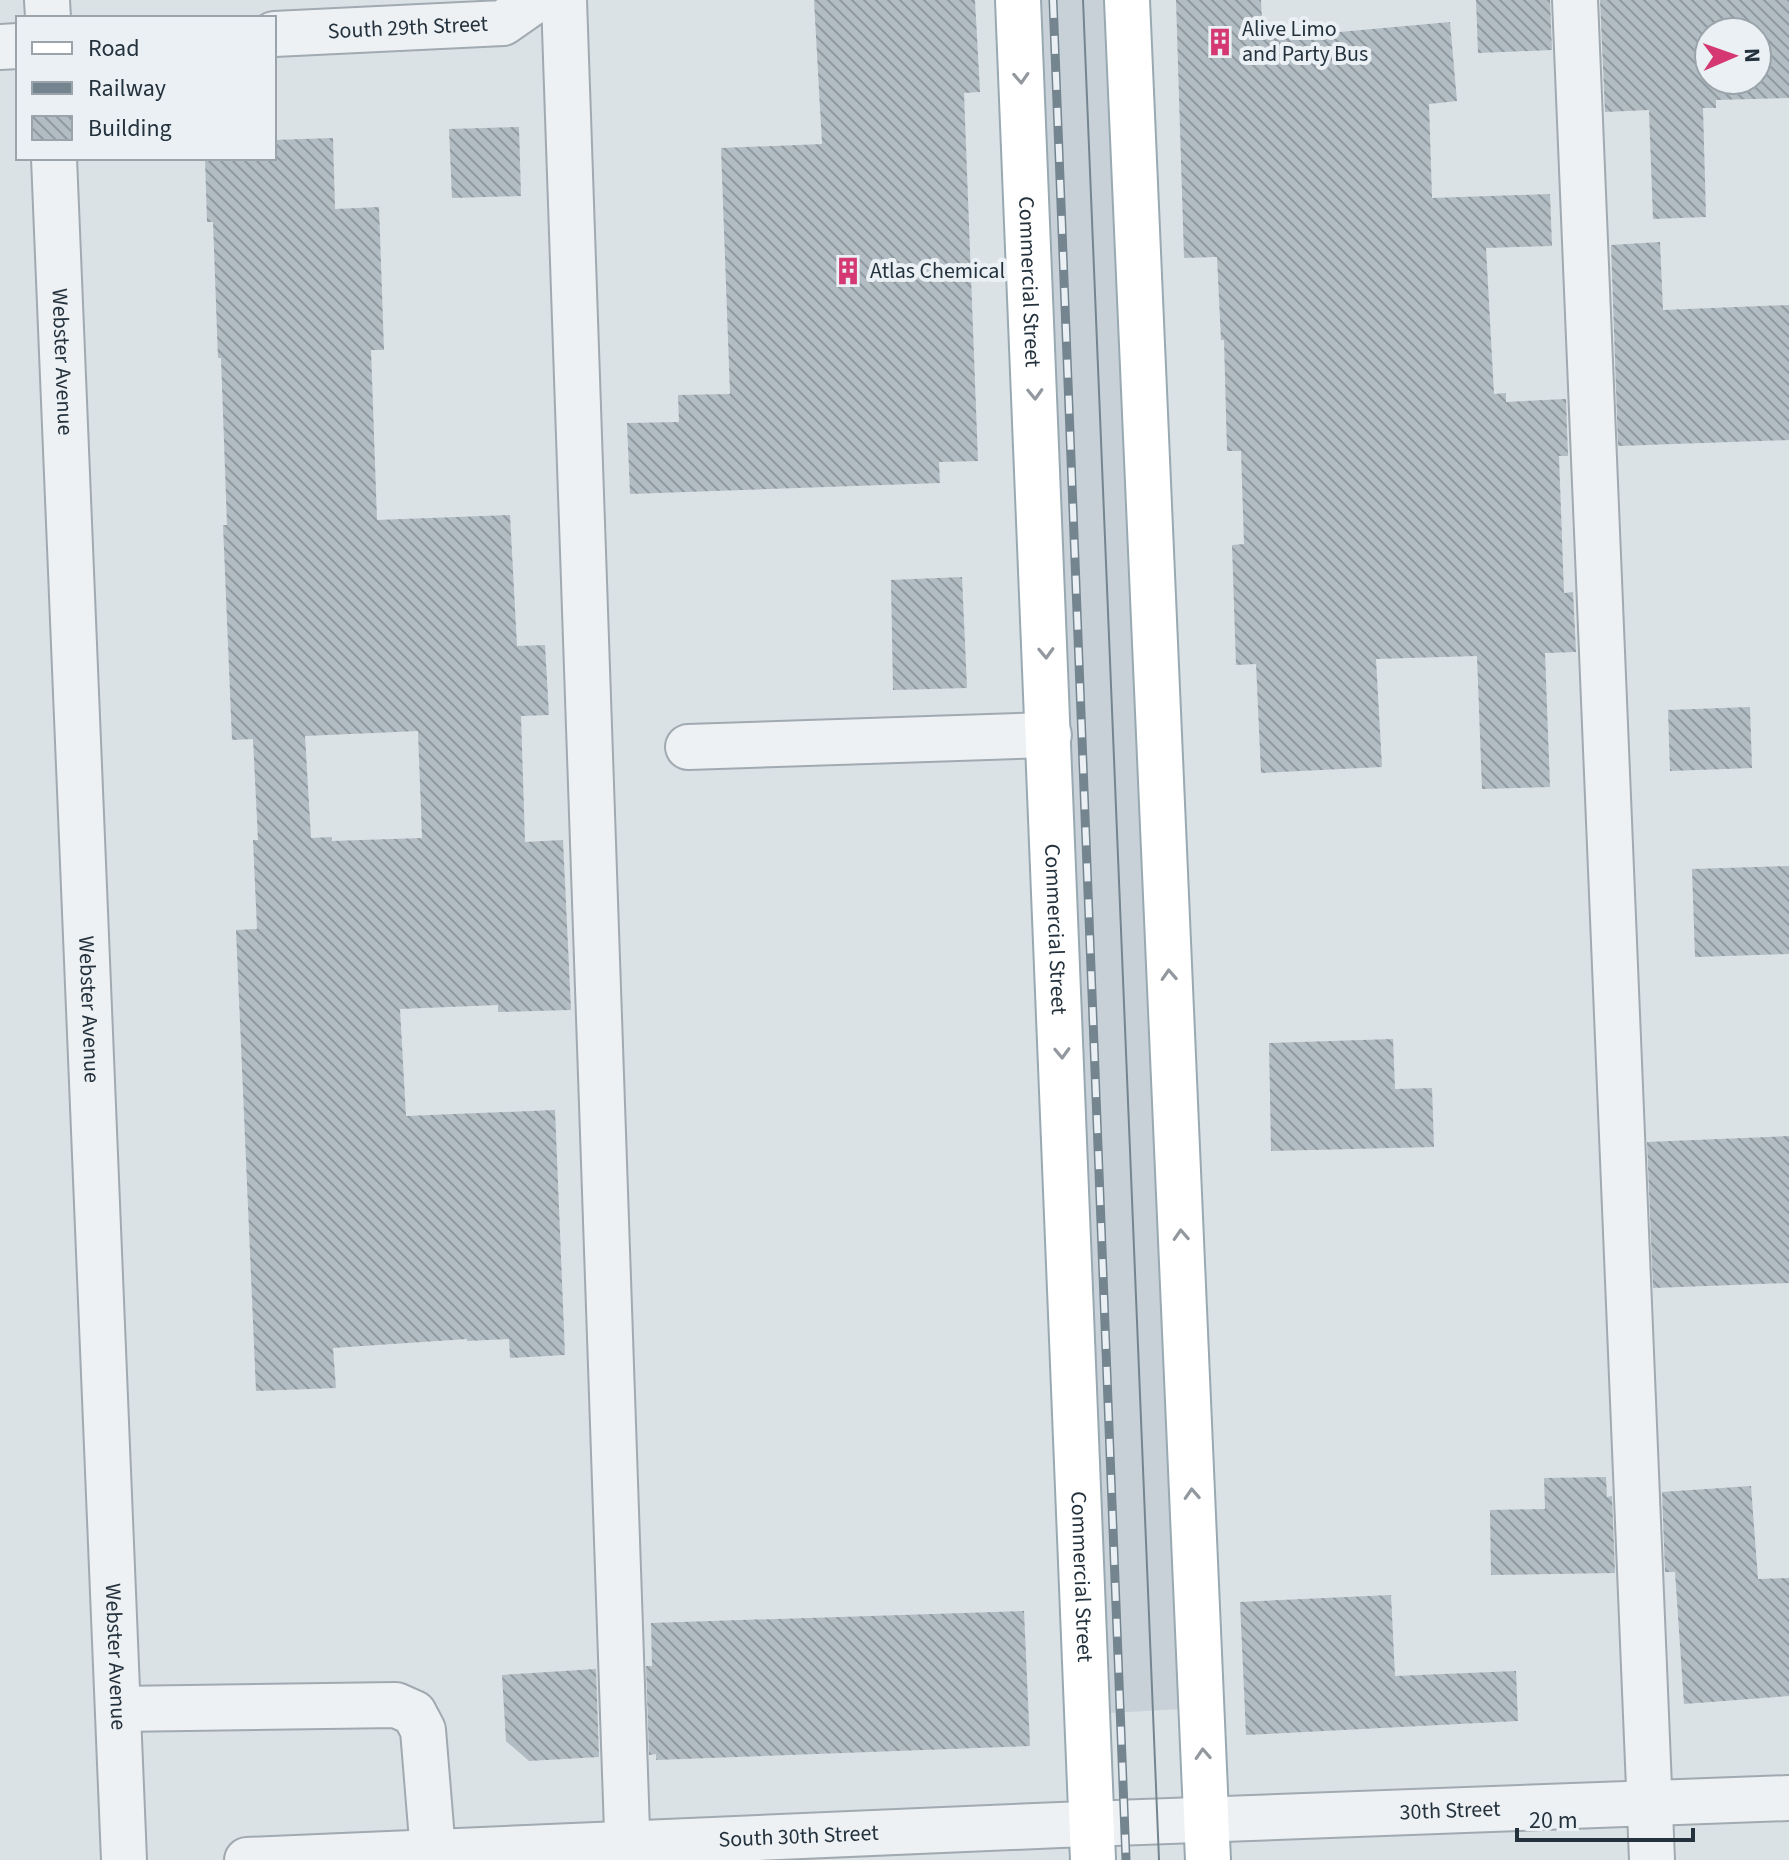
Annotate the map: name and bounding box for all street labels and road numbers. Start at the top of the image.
street label: South 29th Street [327,8,489,47]
street label: Commercial Street [1010,196,1049,368]
street label: Webster Avenue [43,288,81,436]
street label: Commercial Street [1036,843,1075,1016]
street label: Webster Avenue [70,935,108,1084]
street label: Commercial Street [1062,1491,1101,1663]
street label: Webster Avenue [97,1583,135,1731]
street label: 30th Street [1399,1793,1502,1828]
street label: South 30th Street [718,1817,880,1856]

